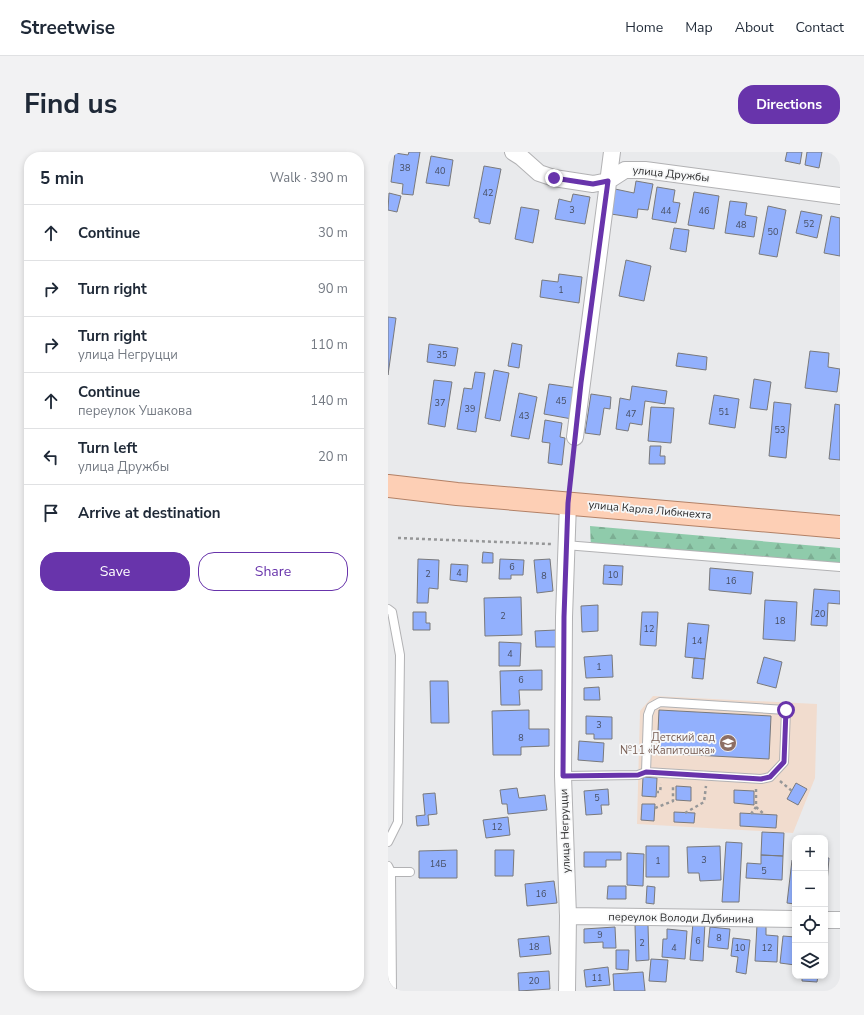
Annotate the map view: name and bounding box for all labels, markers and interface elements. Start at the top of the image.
text: Streetwise [20,15,115,41]
text: Home [625,18,663,37]
text: Map [685,18,713,37]
text: About [735,18,774,37]
text: Contact [796,18,844,37]
text: Find us [24,85,118,123]
button: Directions [738,85,840,124]
house number: 38 [400,162,410,174]
street label: улица Дружбы [632,163,710,185]
house number: 40 [435,165,445,177]
text: 5 min [40,167,84,190]
text: Walk · 390 m [270,169,348,187]
route end [545,169,563,187]
house number: 42 [483,187,493,199]
house number: 3 [569,204,575,216]
house number: 44 [661,205,672,217]
house number: 46 [699,205,709,217]
house number: 52 [804,218,814,230]
house number: 48 [736,219,746,231]
icon: ahead [40,222,62,244]
text: Continue [78,223,140,243]
text: 30 m [318,224,348,242]
house number: 50 [768,226,778,238]
icon: right [40,278,62,300]
text: Turn right [78,279,147,299]
text: 90 m [318,280,348,298]
house number: 1 [558,284,564,296]
text: Turn right [78,326,147,346]
icon: right [40,334,62,356]
text: 110 m [310,336,348,354]
text: улица Негруцци [78,346,178,364]
house number: 35 [437,349,447,361]
text: Continue [78,382,140,402]
icon: ahead [40,390,62,412]
text: 140 m [310,392,348,410]
house number: 45 [556,395,566,407]
house number: 37 [435,397,445,409]
text: переулок Ушакова [78,402,192,420]
house number: 39 [465,403,475,415]
house number: 51 [719,406,729,418]
house number: 47 [626,408,636,420]
house number: 43 [519,410,529,422]
house number: 53 [775,424,785,436]
text: Turn left [78,438,137,458]
icon: left [40,446,62,468]
text: 20 m [318,448,348,466]
text: улица Дружбы [78,458,169,476]
street label: улица Карла Либкнехта [588,497,712,523]
icon: arrive [40,502,62,524]
text: Arrive at destination [78,503,221,523]
button: Save [40,552,190,591]
button: Share [198,552,348,591]
house number: 6 [509,561,515,573]
house number: 4 [456,567,462,579]
house number: 2 [425,568,431,580]
house number: 10 [608,569,618,581]
house number: 8 [541,570,547,582]
house number: 16 [726,575,736,587]
house number: 20 [815,608,825,620]
house number: 2 [500,610,506,622]
house number: 18 [775,615,785,627]
house number: 12 [644,623,654,635]
house number: 14 [692,635,703,647]
house number: 4 [507,648,513,660]
house number: 1 [596,661,602,673]
house number: 6 [518,674,524,686]
route start [777,701,795,719]
house number: 3 [596,719,602,731]
place label: Детский сад №11 «Капитошка» [620,730,715,758]
house number: 8 [518,732,524,744]
school or university icon: Детский сад №11 «Капитошка» [718,733,738,753]
street label: улица Негруцци [556,789,574,873]
house number: 5 [594,792,600,804]
house number: 12 [492,821,502,833]
map controls [792,835,828,979]
button: + [792,835,828,871]
house number: 3 [701,854,707,866]
house number: 1 [655,855,661,867]
house number: 14Б [430,858,446,870]
house number: 5 [761,865,767,877]
button: − [792,871,828,907]
house number: 16 [536,888,546,900]
button: locate [792,907,828,943]
street label: переулок Володи Дубинина [608,909,754,927]
house number: 9 [597,929,603,941]
house number: 8 [716,932,722,944]
house number: 6 [695,935,701,947]
house number: 2 [639,937,645,949]
house number: 18 [529,941,539,953]
house number: 4 [671,942,677,954]
house number: 10 [735,942,745,954]
house number: 12 [762,942,772,954]
button: layers [792,943,828,979]
house number: 11 [592,972,602,984]
house number: 20 [529,975,539,987]

